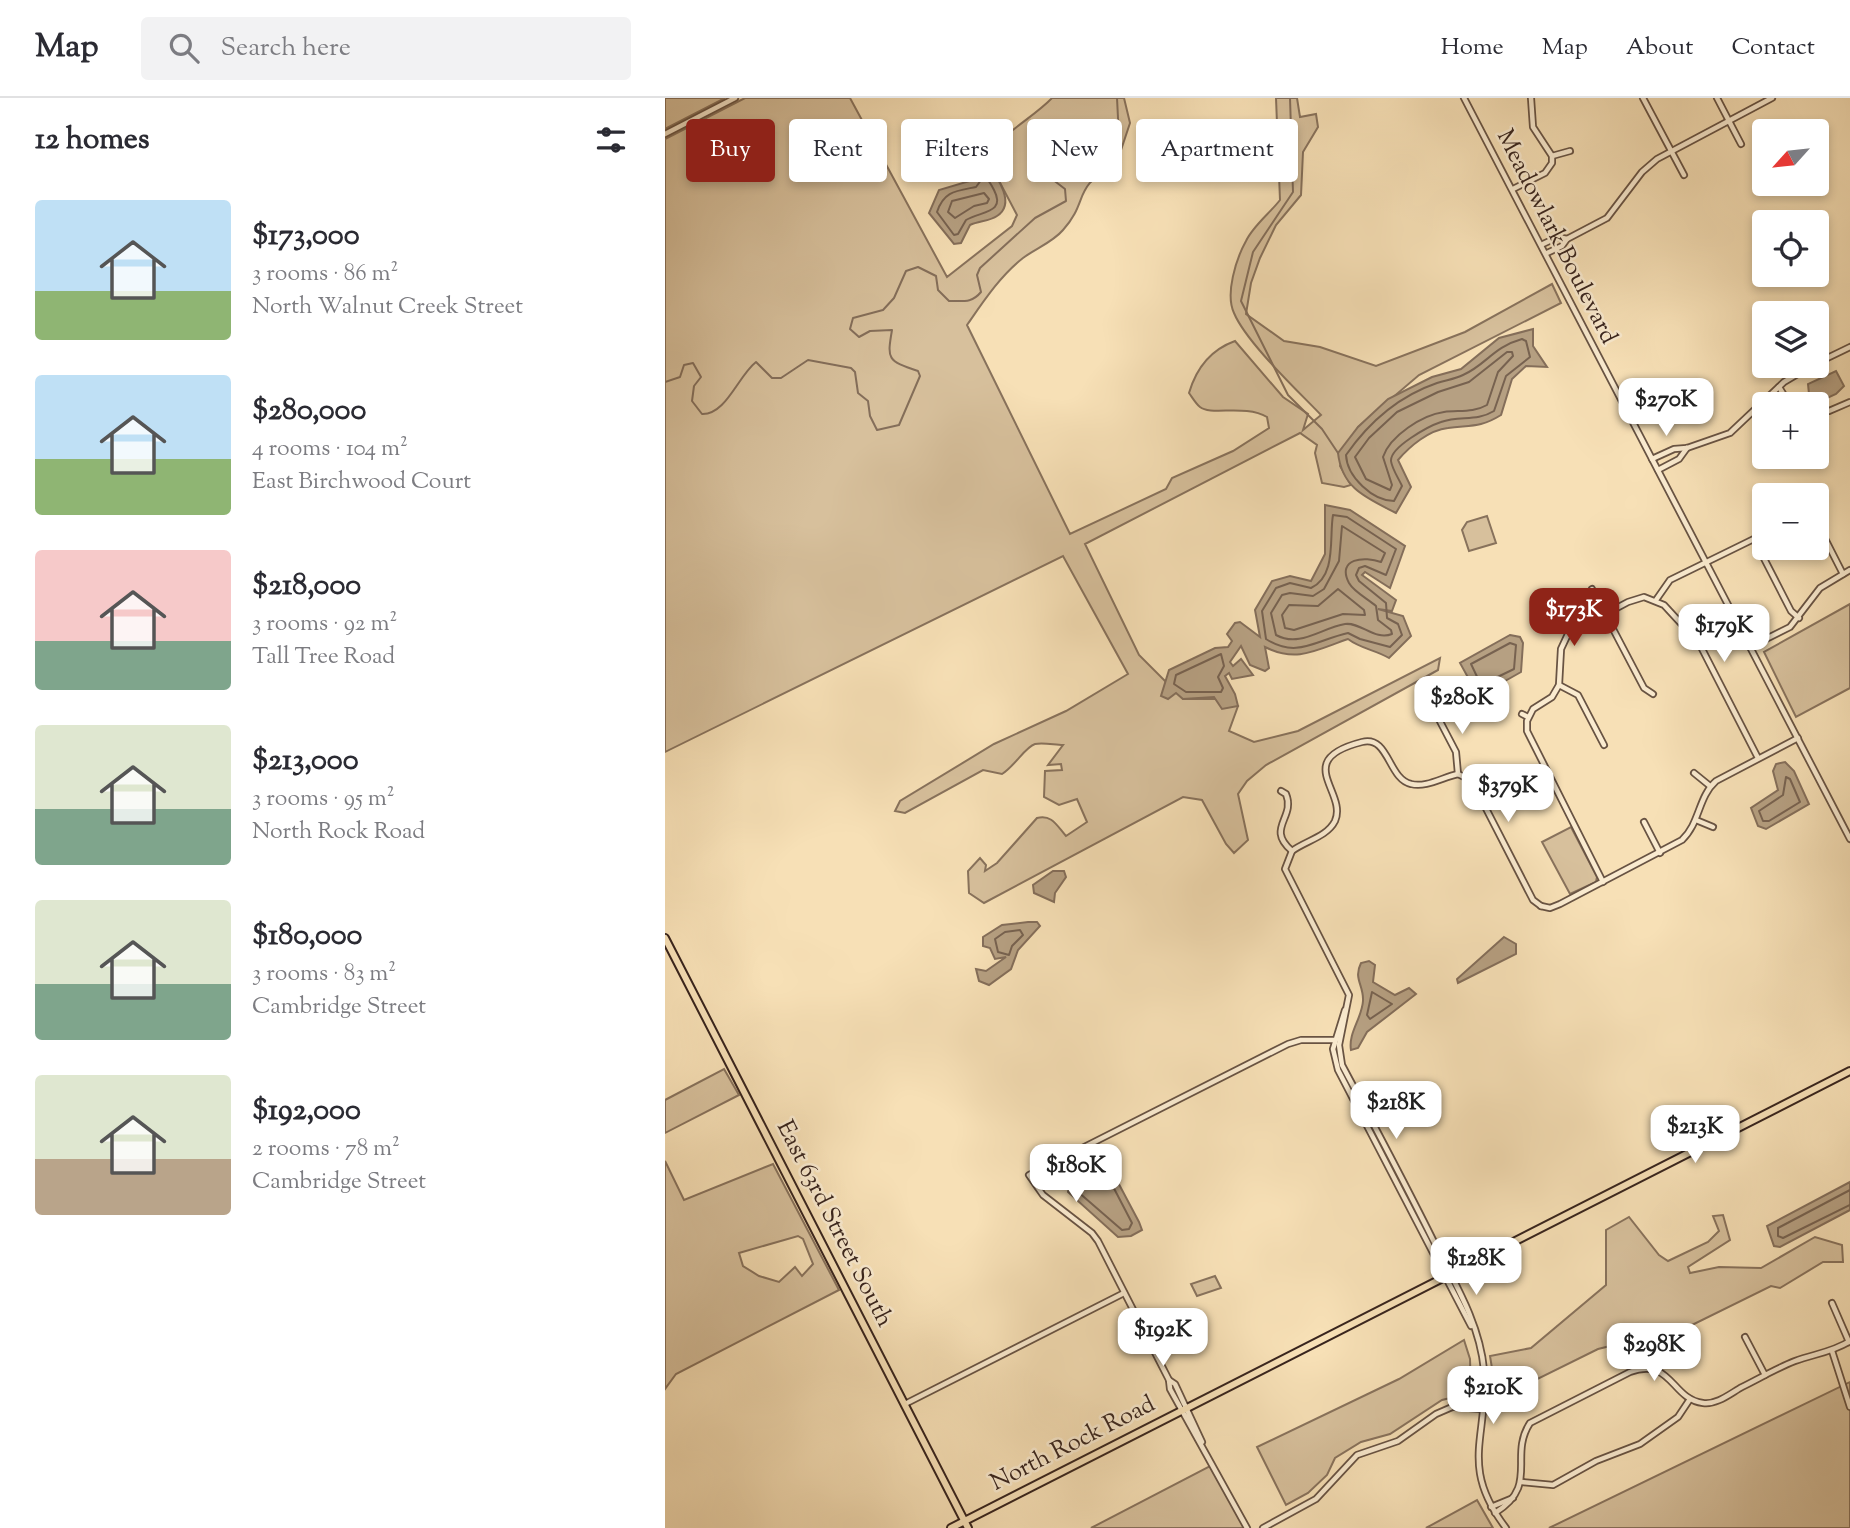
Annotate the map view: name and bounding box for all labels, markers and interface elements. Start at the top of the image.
search box [141,17,631,80]
text: Map [35,24,99,72]
icon: search [165,29,203,67]
text: Search here [221,30,351,67]
text: Home [1441,31,1504,65]
text: Map [1542,31,1588,65]
text: About [1626,31,1693,65]
text: Contact [1731,31,1815,65]
text: 12 homes [35,119,150,162]
chip: Buy [686,119,775,182]
chip: Rent [789,119,887,182]
chip: Filters [901,119,1013,182]
chip: New [1027,119,1122,182]
chip: Apartment [1136,119,1298,182]
north arrow [1752,119,1829,196]
map controls [1752,119,1829,560]
icon: filters [592,121,630,159]
street label: Meadowlark Boulevard [1487,124,1625,351]
button: locate [1752,210,1829,287]
text: $173,000 [252,215,360,258]
icon: home [91,228,175,312]
text: 3 rooms · 86 m² [252,258,398,291]
text: North Walnut Creek Street [252,291,523,324]
button: layers [1752,301,1829,378]
pin: $270K [1617,378,1715,438]
text: $270K [1635,384,1697,417]
text: $280,000 [252,390,366,433]
button: + [1752,392,1829,469]
icon: home [91,403,175,487]
text: 4 rooms · 104 m² [252,433,408,466]
text: East Birchwood Court [252,466,471,499]
button: − [1752,483,1829,560]
text: $218,000 [252,565,361,608]
icon: home [91,578,175,662]
pin: $173K [1525,588,1623,648]
text: $173K [1545,594,1603,627]
pin: $179K [1675,604,1773,664]
text: 3 rooms · 92 m² [252,608,397,641]
text: $179K [1695,610,1754,643]
text: Tall Tree Road [252,641,395,674]
pin: $280K [1413,676,1511,736]
text: $280K [1430,682,1494,715]
text: $213,000 [252,740,359,783]
icon: home [91,753,175,837]
pin: $379K [1459,764,1557,824]
text: $379K [1478,770,1538,803]
text: 3 rooms · 95 m² [252,783,395,816]
text: North Rock Road [252,816,425,849]
text: $180,000 [252,915,363,958]
icon: home [91,928,175,1012]
text: 3 rooms · 83 m² [252,958,396,991]
text: Cambridge Street [252,991,426,1024]
pin: $218K [1347,1082,1445,1141]
text: $218K [1367,1087,1426,1120]
text: $192,000 [252,1090,361,1133]
icon: home [91,1103,175,1187]
pin: $213K [1646,1105,1744,1165]
text: $213K [1667,1111,1723,1144]
street label: East 63rd Street South [767,1115,901,1333]
text: 2 rooms · 78 m² [252,1133,400,1166]
pin: $180K [1027,1144,1125,1204]
text: $180K [1046,1150,1106,1183]
text: Cambridge Street [252,1166,426,1199]
pin: $128K [1427,1238,1525,1297]
text: $128K [1447,1243,1506,1276]
pin: $192K [1114,1308,1212,1368]
text: $192K [1134,1314,1192,1347]
pin: $298K [1605,1324,1703,1383]
text: $298K [1623,1329,1685,1362]
pin: $210K [1444,1366,1542,1426]
text: $210K [1463,1372,1523,1405]
street label: North Rock Road [985,1388,1162,1500]

